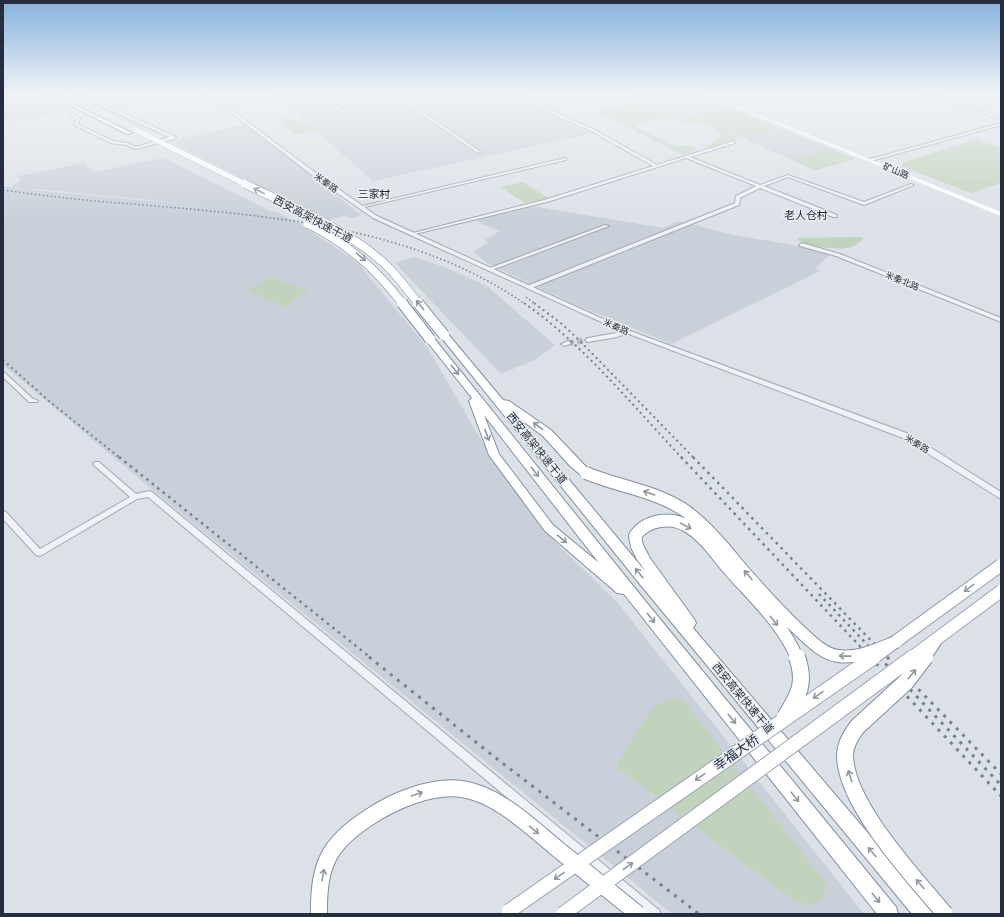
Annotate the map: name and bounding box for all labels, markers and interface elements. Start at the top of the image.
street label: 矿山路 [882,160,911,181]
street label: 米秦路 [312,170,340,195]
one-way arrow [253,187,265,194]
district label: 三家村 [358,187,391,200]
street label: 西安高架快速干道 [271,192,355,245]
district label: 老人仓村 [784,208,828,221]
one-way arrow [355,253,366,262]
street label: 米秦北路 [883,269,921,292]
one-way arrow [415,299,424,310]
street label: 米秦路 [602,316,631,337]
one-way arrow [450,364,459,375]
street label: 西安高架快速干道 [505,409,570,486]
one-way arrow [532,422,543,430]
one-way arrow [484,428,491,441]
street label: 米秦路 [903,432,932,455]
one-way arrow [531,466,539,477]
one-way arrow [644,489,656,497]
one-way arrow [680,523,692,531]
one-way arrow [557,535,567,544]
one-way arrow [634,567,643,578]
one-way arrow [743,570,752,581]
one-way arrow [964,584,975,592]
one-way arrow [646,612,655,623]
one-way arrow [770,616,778,627]
one-way arrow [839,652,852,660]
street label: 西安高架快速干道 [710,660,777,736]
one-way arrow [908,668,917,679]
one-way arrow [812,691,823,699]
one-way arrow [728,713,737,724]
street label: 幸福大桥 [710,731,762,773]
one-way arrow [845,770,853,782]
one-way arrow [695,773,706,781]
one-way arrow [410,790,422,798]
one-way arrow [790,791,799,802]
one-way arrow [529,825,539,834]
one-way arrow [867,847,876,857]
one-way arrow [623,862,634,870]
one-way arrow [319,869,327,882]
one-way arrow [554,872,565,880]
one-way arrow [916,879,925,889]
one-way arrow [872,892,881,903]

